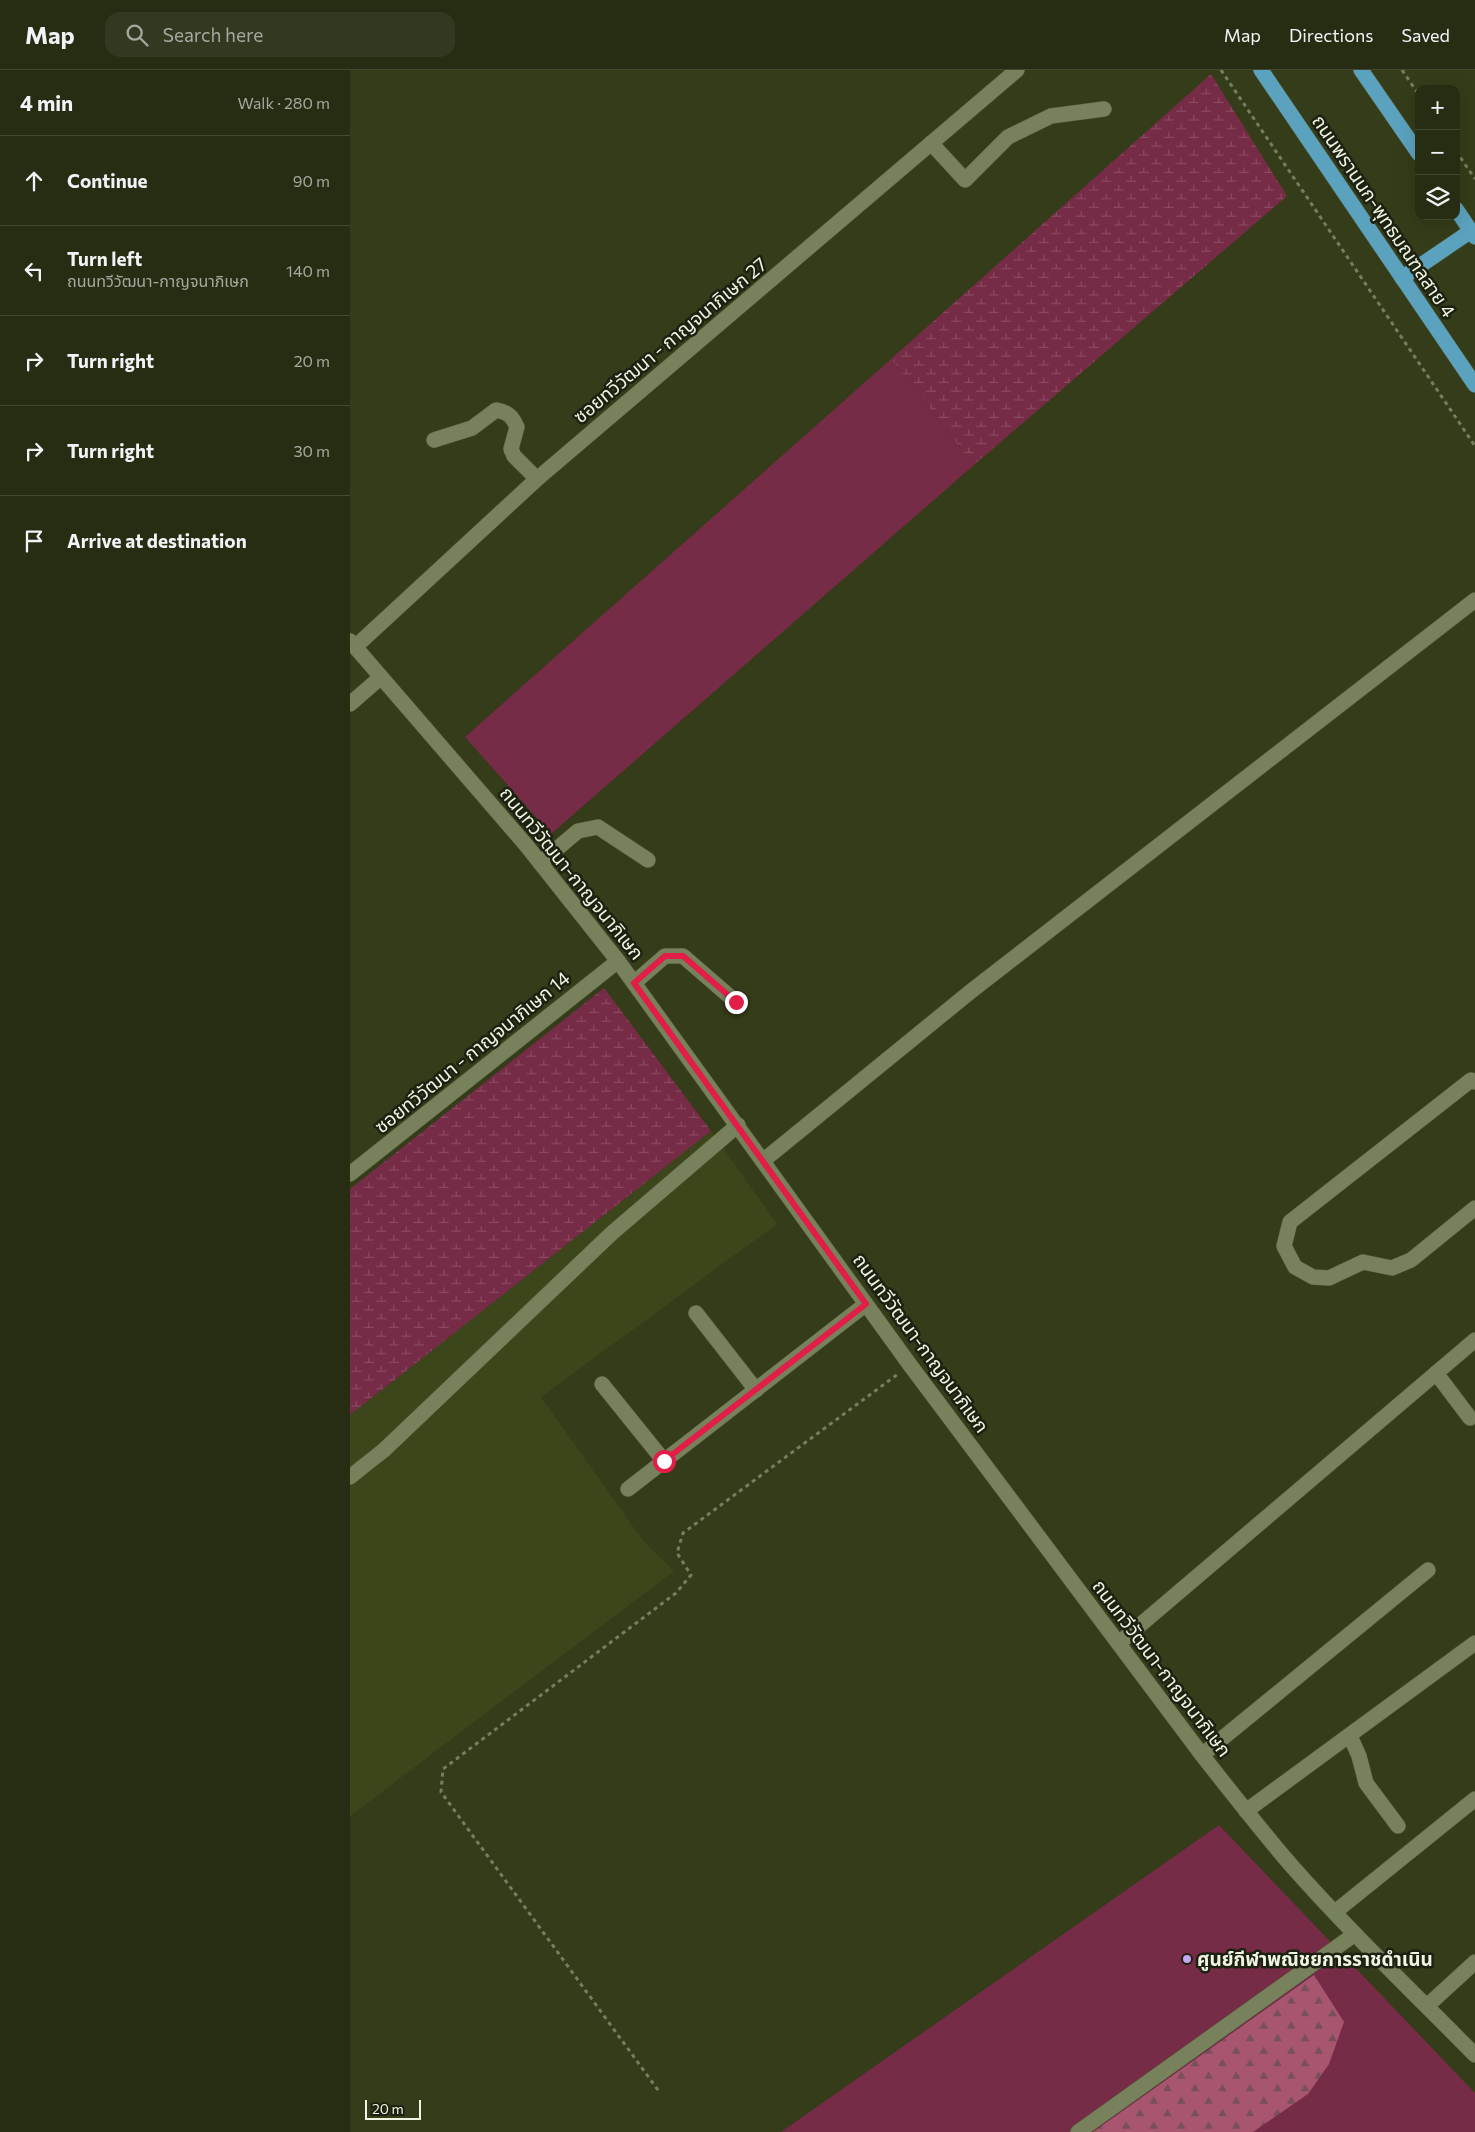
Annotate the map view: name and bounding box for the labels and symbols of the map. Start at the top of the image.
street label: ถนนพรานนก-พุทธมณฑลสาย 4 [1307,110,1461,322]
street label: ซอยทวีวัฒนา - กาญจนาภิเษก 27 [568,252,771,427]
street label: ถนนทวีวัฒนา-กาญจนาภิเษก [496,782,649,964]
street label: ซอยทวีวัฒนา - กาญจนาภิเษก 14 [370,966,574,1137]
route end [725,991,748,1014]
street label: ถนนทวีวัฒนา-กาญจนาภิเษก [849,1249,994,1437]
route start [653,1450,676,1473]
street label: ถนนทวีวัฒนา-กาญจนาภิเษก [1088,1575,1237,1761]
place label: ศูนย์กีฬาพณิชยการราชดำเนิน [1197,1947,1433,1971]
marker: ศูนย์กีฬาพณิชยการราชดำเนิน [1181,1953,1193,1965]
scale bar [365,2097,421,2120]

